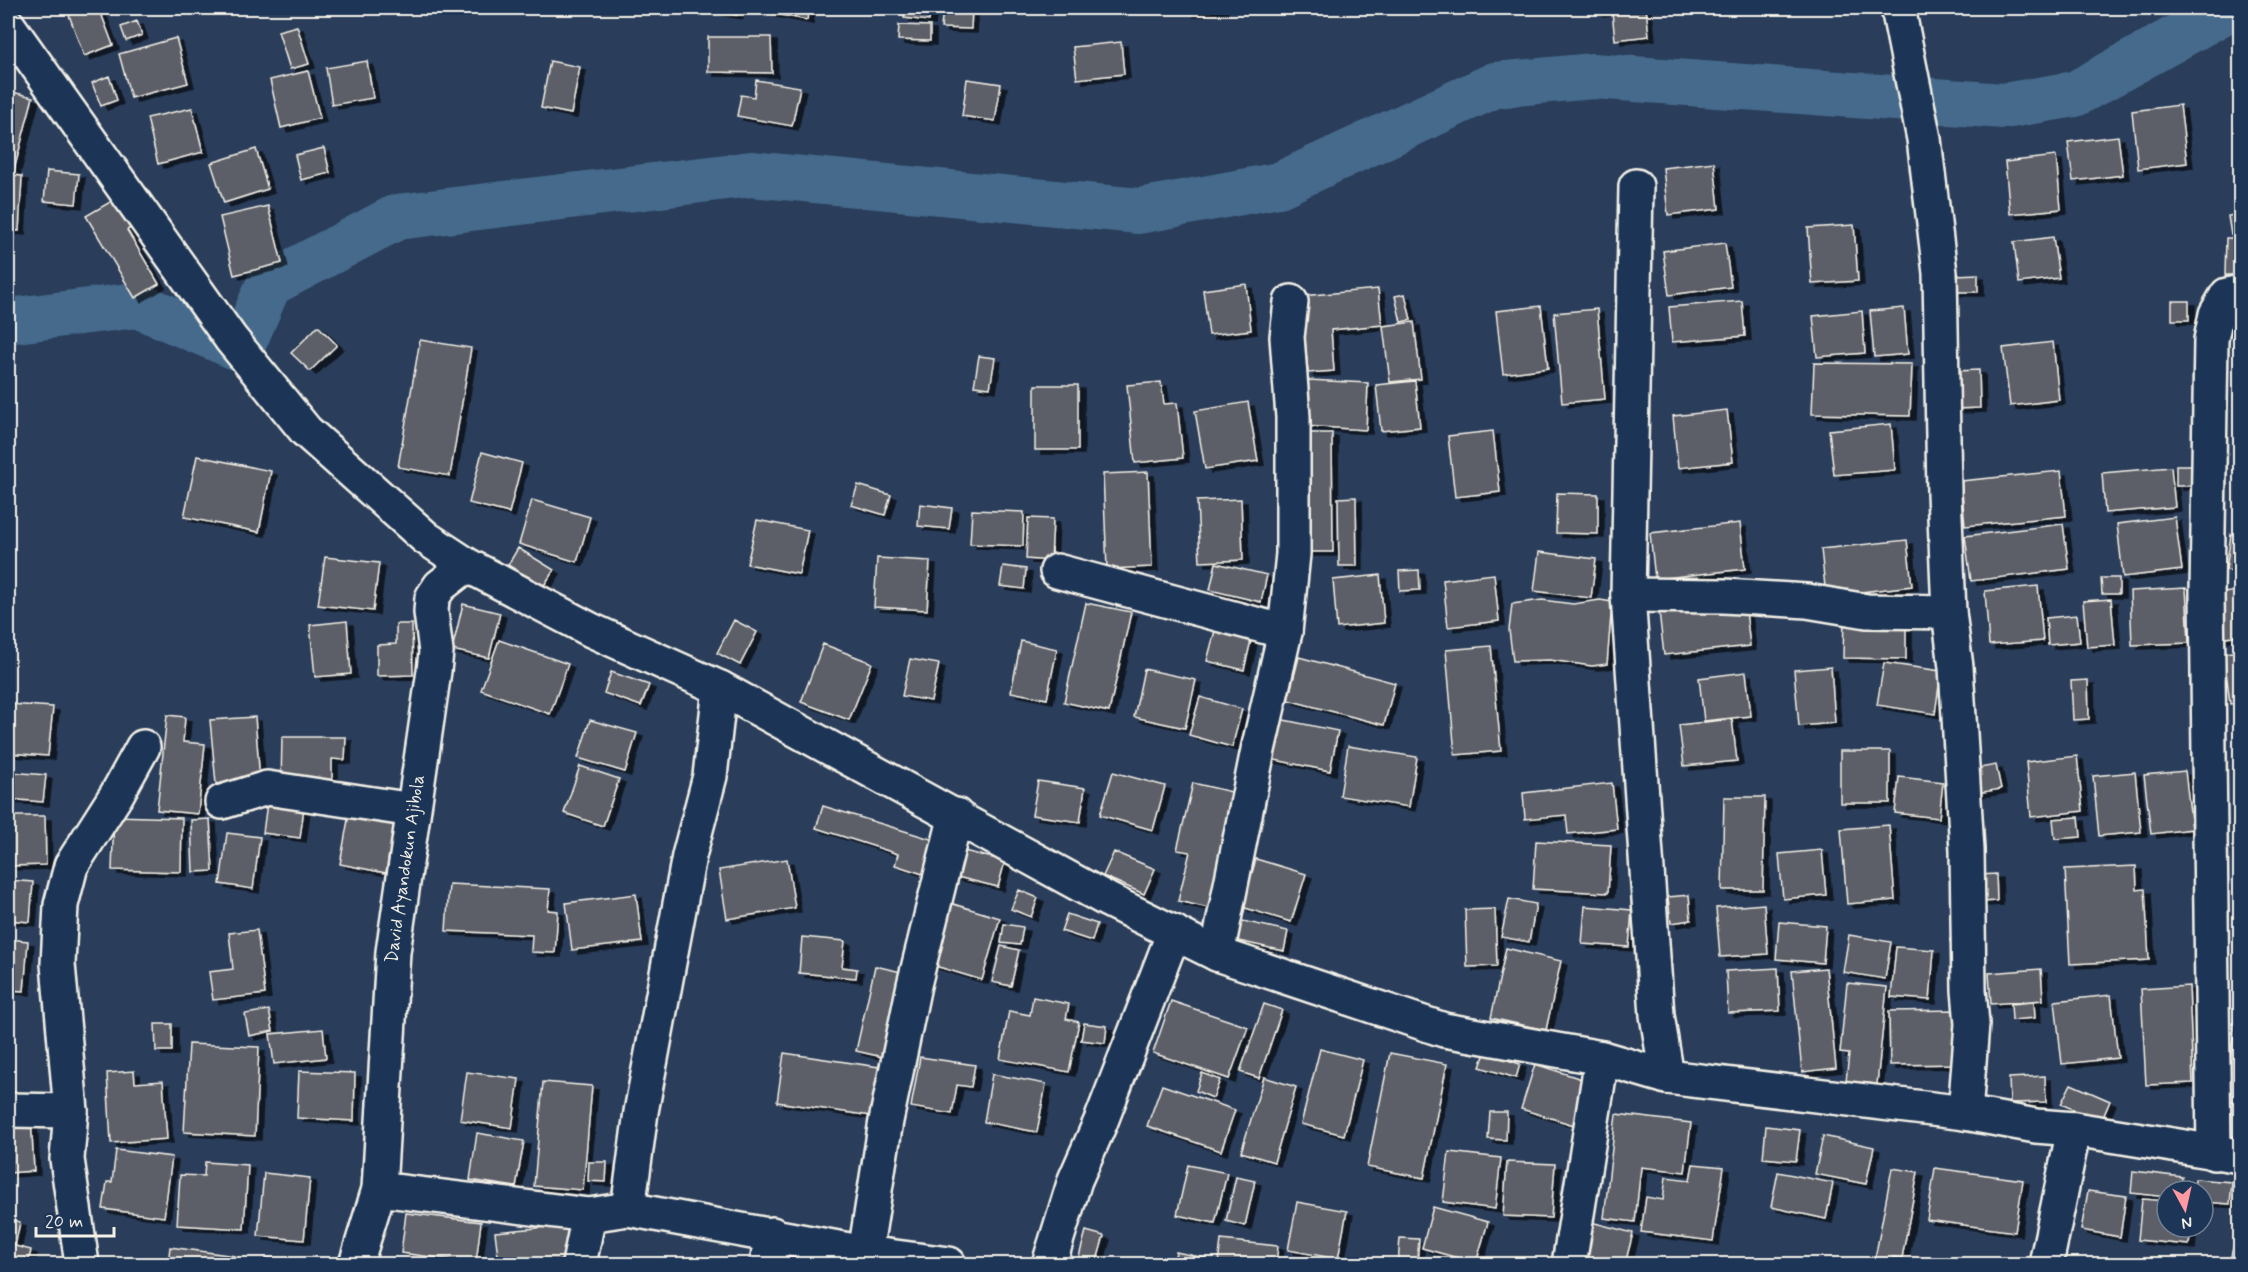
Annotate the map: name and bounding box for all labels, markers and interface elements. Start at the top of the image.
street label: David Ayandokun Ajibola [380,773,431,963]
north arrow [2155,1179,2215,1239]
scale bar [36,1200,114,1238]
text: 20 m [45,1210,83,1234]
text: N [2180,1211,2194,1234]

